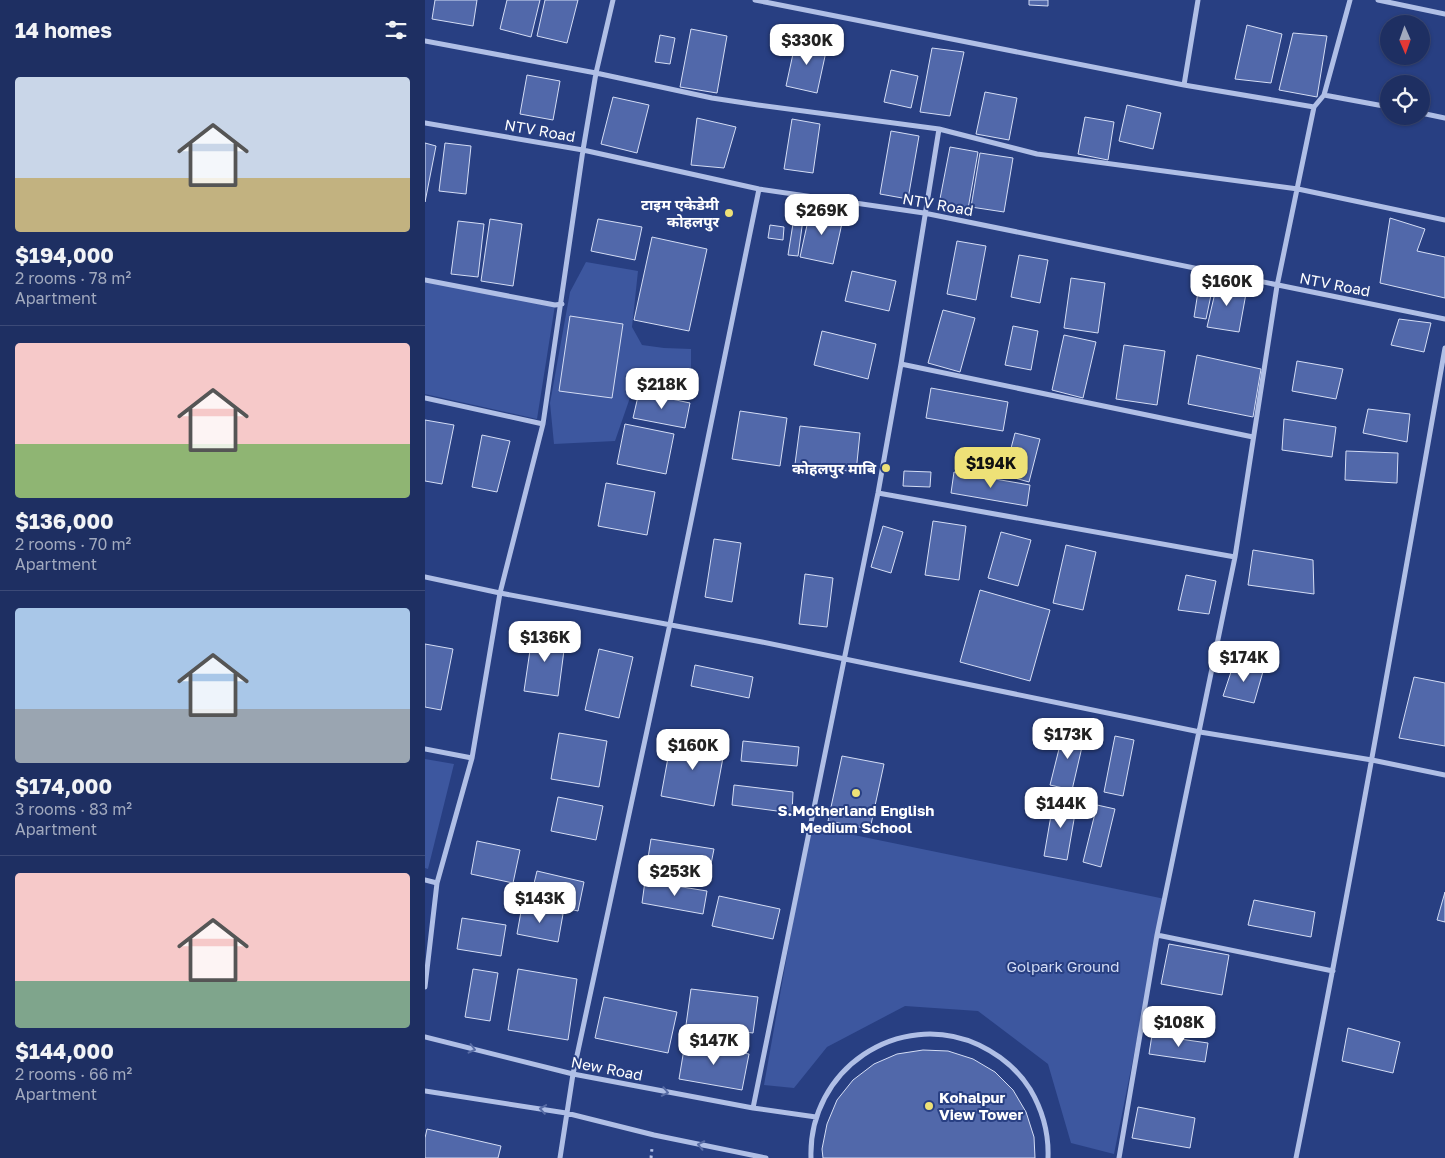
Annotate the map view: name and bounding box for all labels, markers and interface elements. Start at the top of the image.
north arrow [1380,15,1430,65]
map controls [1380,15,1430,125]
icon: filters [382,16,410,44]
text: 14 homes [15,17,112,43]
pin: $330K [772,23,842,66]
text: $330K [781,30,833,50]
button: locate [1380,75,1430,125]
icon: home [168,110,258,200]
street label: NTV Road [503,115,577,145]
street label: NTV Road [901,189,975,219]
pin: $269K [787,194,857,236]
place label: टाइम एकेडेमी कोहलपुर [641,195,720,232]
text: $269K [796,200,848,220]
marker: टाइम एकेडेमी कोहलपुर [723,207,735,219]
text: $194,000 [15,242,114,268]
pin: $160K [1192,264,1262,307]
text: 2 rooms · 78 m² [15,268,131,288]
street label: NTV Road [1298,268,1372,300]
text: $160K [1201,271,1253,291]
text: Apartment [15,288,97,308]
pin: $218K [627,368,697,410]
text: $218K [637,374,687,394]
icon: home [168,375,258,465]
pin: $194K [956,446,1026,489]
text: $194K [966,453,1016,473]
place label: कोहलपुर माबि [792,459,877,479]
marker: कोहलपुर माबि [880,462,892,474]
text: $136,000 [15,508,114,534]
text: 2 rooms · 70 m² [15,534,131,554]
text: Apartment [15,554,97,574]
pin: $136K [510,620,580,663]
text: $136K [520,627,570,647]
icon: home [168,640,258,730]
pin: $174K [1209,640,1279,683]
text: $174K [1219,647,1269,667]
pin: $173K [1033,718,1103,760]
text: $173K [1043,724,1093,744]
pin: $160K [658,728,728,771]
text: $160K [667,735,719,755]
text: $174,000 [15,773,112,799]
pin: $144K [1026,786,1096,829]
marker: S.Motherland English Medium School [850,787,862,799]
text: $144K [1036,793,1086,813]
text: 3 rooms · 83 m² [15,799,132,819]
place label: S.Motherland English Medium School [778,801,934,836]
text: Apartment [15,819,97,839]
pin: $253K [640,854,710,897]
text: $253K [649,861,701,881]
pin: $143K [505,882,575,924]
text: $143K [515,888,565,908]
icon: home [168,905,258,995]
park label: Golpark Ground [1007,957,1119,975]
pin: $108K [1144,1006,1214,1048]
text: $108K [1153,1012,1205,1032]
pin: $147K [679,1024,749,1066]
text: $147K [689,1030,739,1050]
text: $144,000 [15,1038,114,1064]
one-way arrow [468,1043,477,1054]
street label: New Road [570,1052,644,1084]
text: 2 rooms · 66 m² [15,1064,132,1084]
text: Apartment [15,1084,97,1104]
one-way arrow [661,1086,669,1096]
place label: Kohalpur View Tower [939,1088,1023,1123]
marker: Kohalpur View Tower [923,1100,935,1112]
one-way arrow [538,1104,546,1115]
one-way arrow [697,1140,706,1150]

